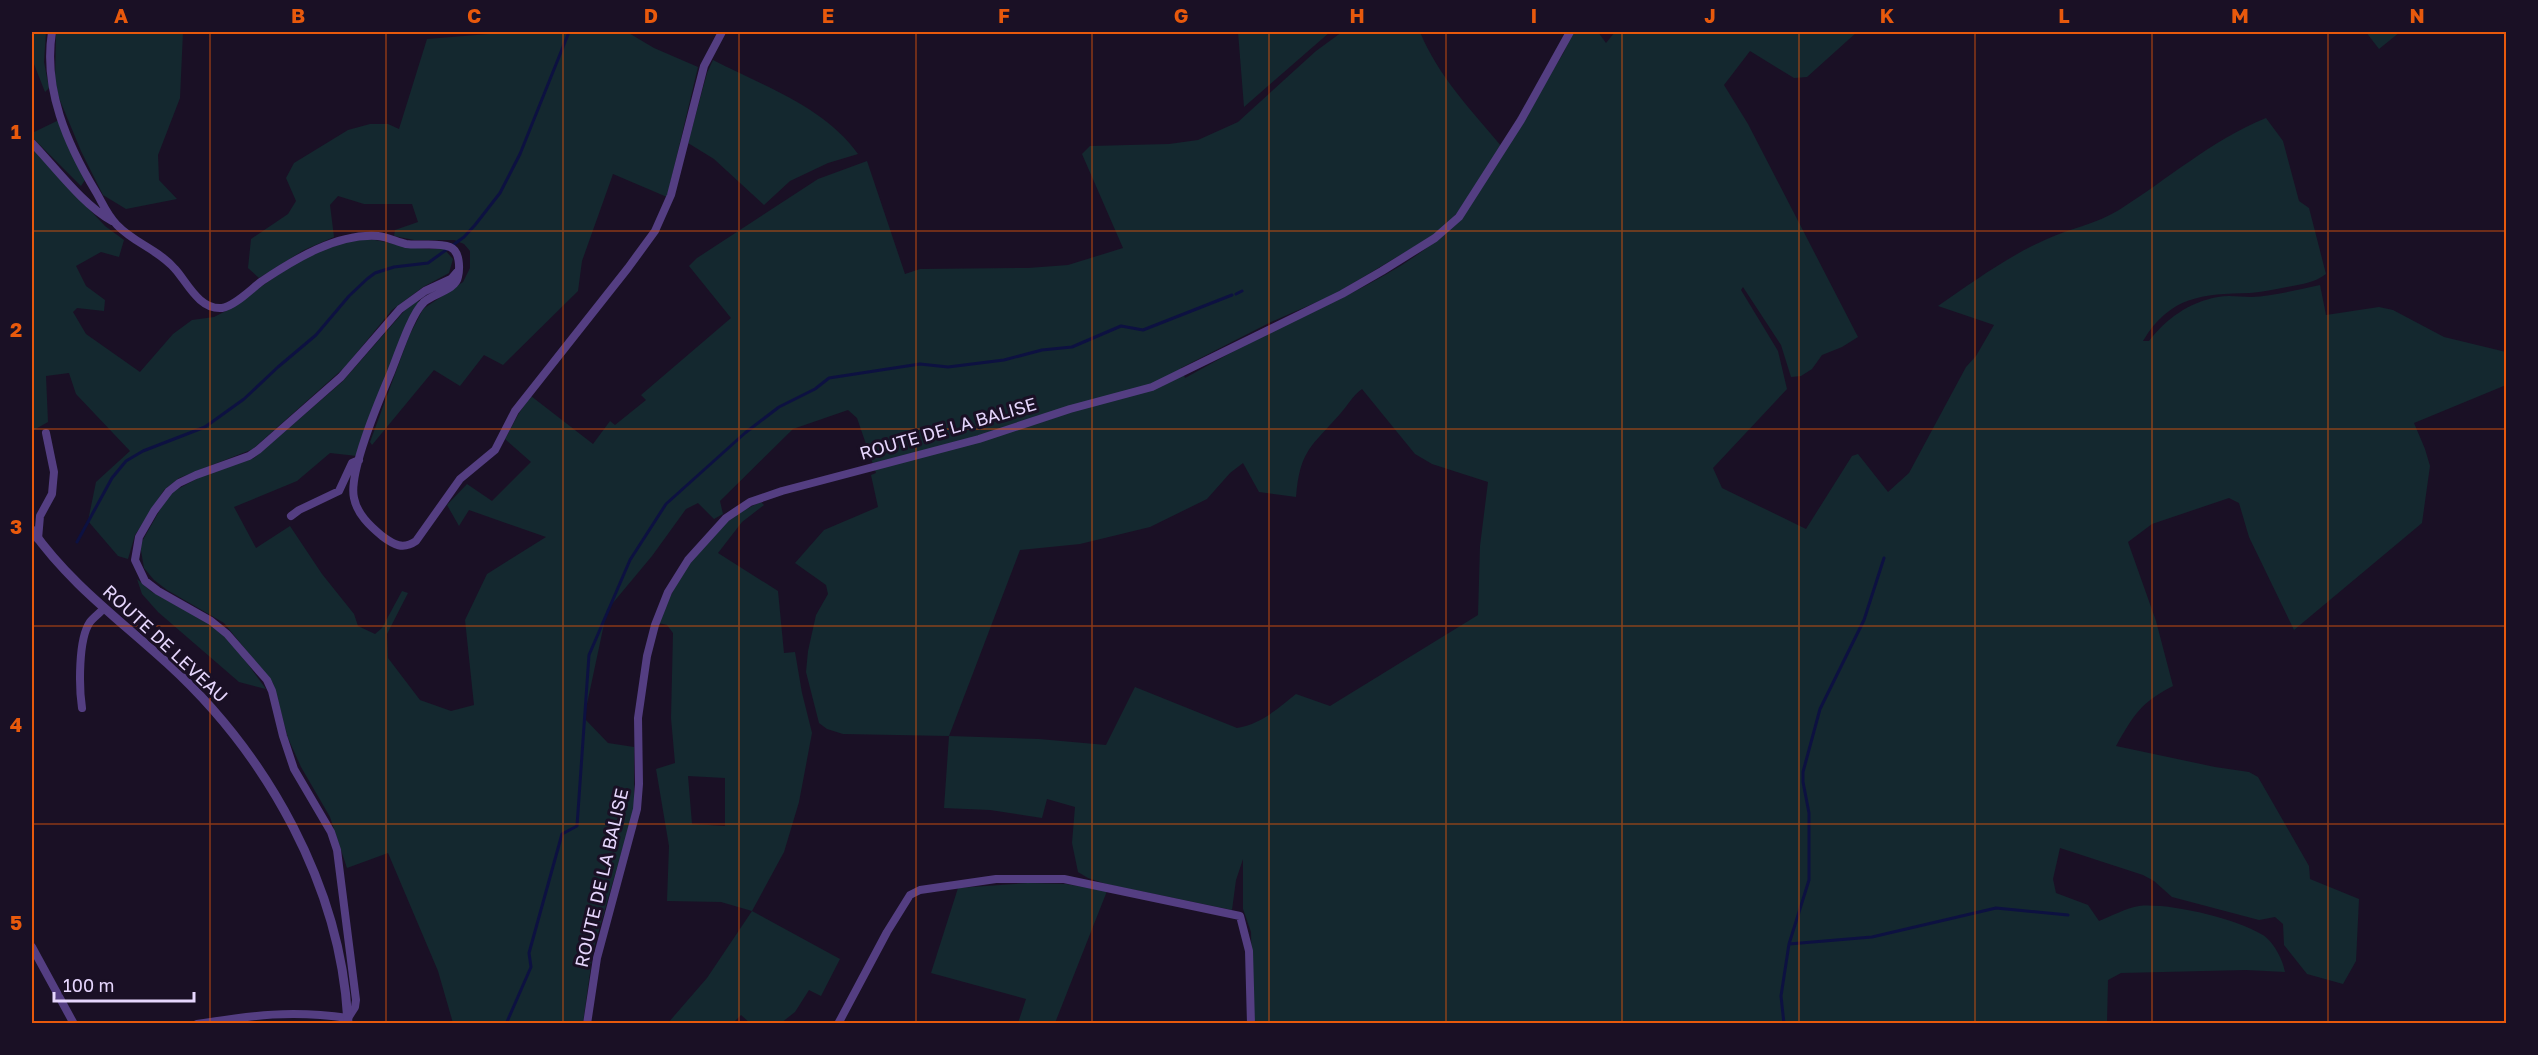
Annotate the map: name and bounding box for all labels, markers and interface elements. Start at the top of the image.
text: A [114,3,128,27]
text: B [291,3,305,27]
text: C [467,3,481,27]
text: D [644,3,658,27]
text: E [822,3,834,27]
text: F [998,3,1010,27]
text: G [1174,3,1188,27]
text: H [1349,3,1365,27]
text: I [1531,3,1537,27]
text: J [1704,3,1716,27]
text: K [1880,3,1895,27]
text: L [2058,3,2070,27]
text: M [2231,3,2249,27]
text: N [2409,3,2425,27]
text: 1 [11,119,21,143]
text: 2 [10,317,22,341]
street label: ROUTE DE LA BALISE [857,392,1039,464]
text: 3 [10,514,22,538]
street label: ROUTE DE LEVEAU [99,580,233,707]
text: 4 [10,712,22,736]
street label: ROUTE DE LA BALISE [570,786,632,969]
text: 5 [10,910,22,934]
scale bar [54,965,194,1003]
text: 100 m [63,974,114,996]

